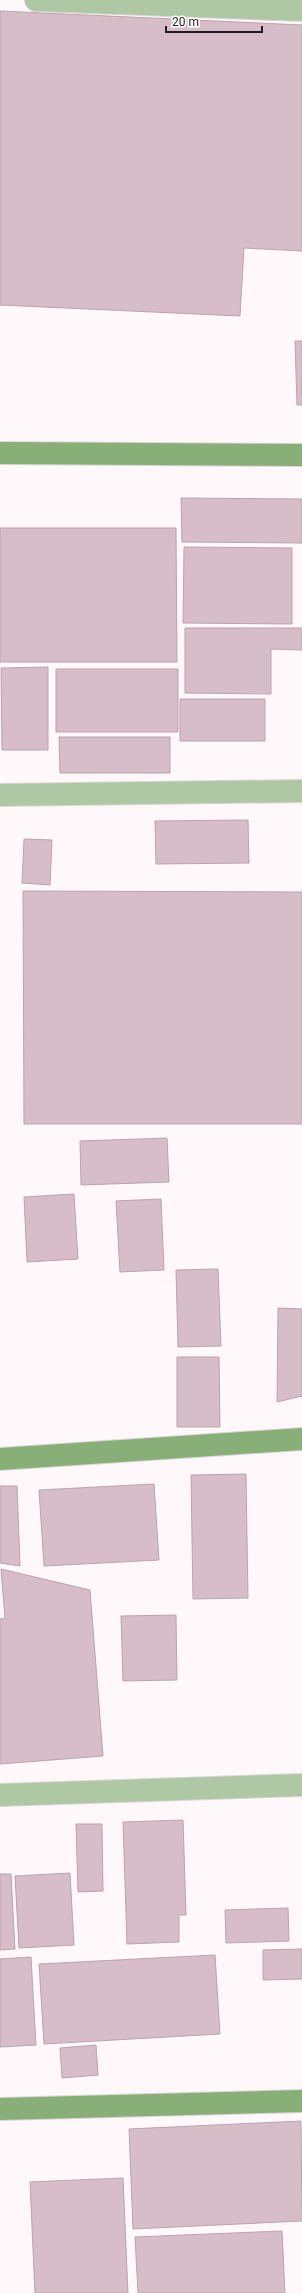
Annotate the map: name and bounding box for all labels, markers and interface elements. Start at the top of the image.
scale bar [166,8,262,34]
text: 20 m [172,15,199,29]

